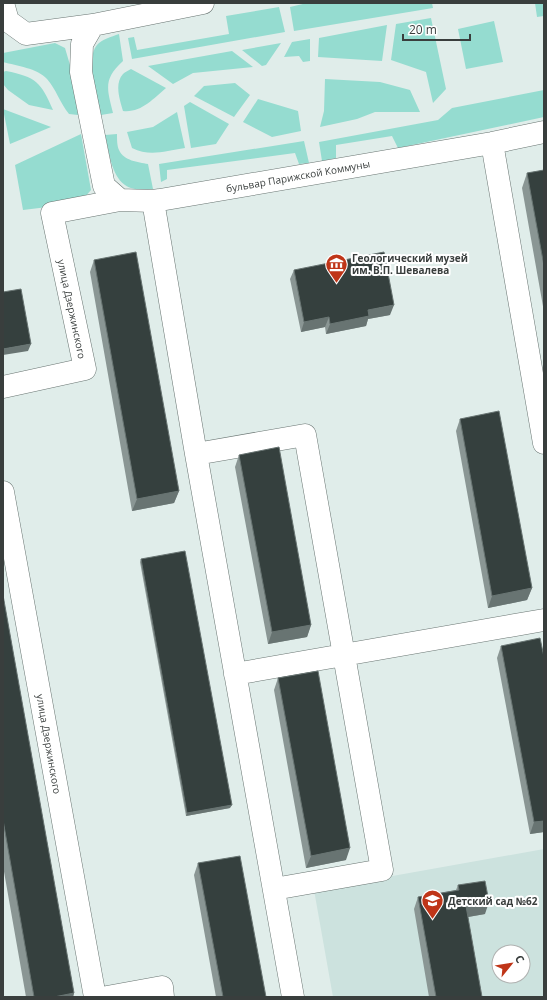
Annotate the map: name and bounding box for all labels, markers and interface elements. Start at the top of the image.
scale bar [403,16,470,42]
text: 20 m [409,21,437,38]
street label: бульвар Парижской Коммуны [225,156,371,196]
museum icon: Геологический музей им. В.П. Шевалева [323,251,349,284]
place label: Геологический музей им. В.П. Шевалева [352,251,468,277]
street label: улица Дзержинского [55,258,89,360]
street label: улица Дзержинского [33,693,65,795]
school or university icon: Детский сад №62 [419,888,445,921]
place label: Детский сад №62 [448,894,538,908]
north arrow [491,944,531,984]
text: С [512,952,528,966]

